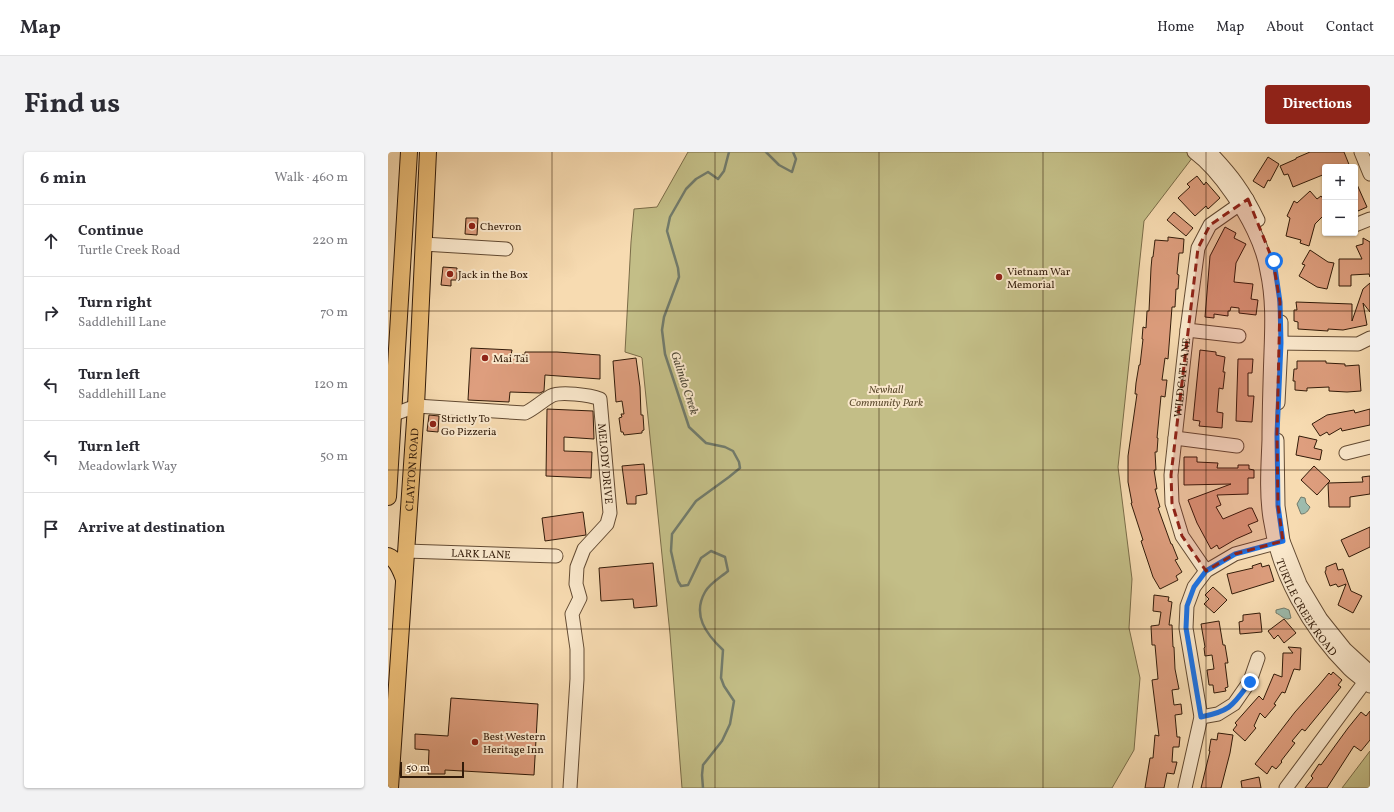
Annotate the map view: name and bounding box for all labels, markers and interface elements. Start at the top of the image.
text: Map [20,15,61,41]
text: Home [1157,18,1194,37]
text: Map [1216,18,1244,37]
text: About [1266,18,1304,37]
text: Contact [1326,18,1374,37]
text: Find us [24,85,120,124]
button: Directions [1265,85,1370,124]
map controls [1322,164,1358,236]
button: + [1322,164,1358,200]
text: 6 min [40,167,86,190]
text: Walk · 460 m [275,169,348,187]
button: − [1322,200,1358,236]
place label: Chevron [480,220,522,235]
text: Continue [78,221,143,242]
marker: Chevron [467,221,477,231]
icon: ahead [40,230,62,252]
text: 220 m [312,232,348,250]
text: Turtle Creek Road [78,242,180,260]
route start [1265,252,1283,270]
place label: Vietnam War Memorial [1007,265,1071,293]
place label: Jack in the Box [458,268,528,283]
marker: Jack in the Box [445,269,455,279]
marker: Vietnam War Memorial [994,272,1004,282]
text: Turn right [78,293,152,314]
icon: right [40,302,62,324]
text: 70 m [320,304,348,322]
text: Saddlehill Lane [78,314,166,332]
street label: WILDCAT LANE [1171,337,1195,418]
water label: Galindo Creek [666,350,702,417]
place label: Mai Tai [493,352,528,367]
marker: Mai Tai [480,353,490,363]
text: Turn left [78,365,140,386]
icon: left [40,374,62,396]
text: 120 m [314,376,348,394]
park label: Newhall Community Park [849,383,923,411]
text: Saddlehill Lane [78,386,166,404]
place label: Strictly To Go Pizzeria [441,412,497,440]
marker: Strictly To Go Pizzeria [428,419,438,429]
street label: MELODY DRIVE [593,423,615,505]
street label: CLAYTON ROAD [403,428,423,512]
text: Turn left [78,437,140,458]
icon: left [40,446,62,468]
text: 50 m [320,448,348,466]
text: Meadowlark Way [78,458,177,476]
icon: arrive [40,518,62,540]
text: Arrive at destination [78,518,225,539]
street label: LARK LANE [451,547,511,564]
street label: TURTLE CREEK ROAD [1271,557,1340,660]
route end [1241,673,1259,691]
place label: Best Western Heritage Inn [483,730,546,758]
marker: Best Western Heritage Inn [470,737,480,747]
scale bar [400,760,464,779]
text: 50 m [406,761,430,776]

